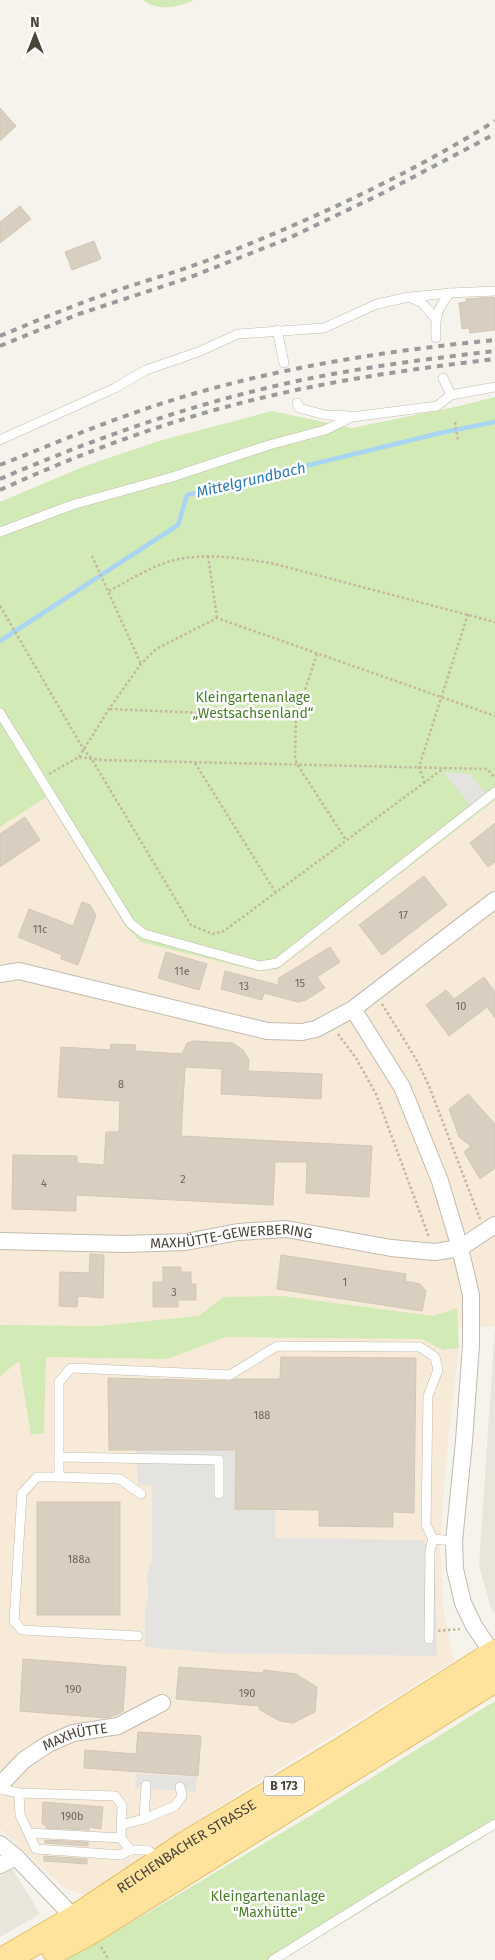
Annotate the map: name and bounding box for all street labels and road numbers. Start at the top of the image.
street label: MAXHÜTTE-GEWERBERING [150,1220,314,1252]
street label: MAXHÜTTE [40,1719,109,1754]
road number: B 173 [264,1776,304,1795]
street label: REICHENBACHER STRASSE [113,1796,259,1897]

